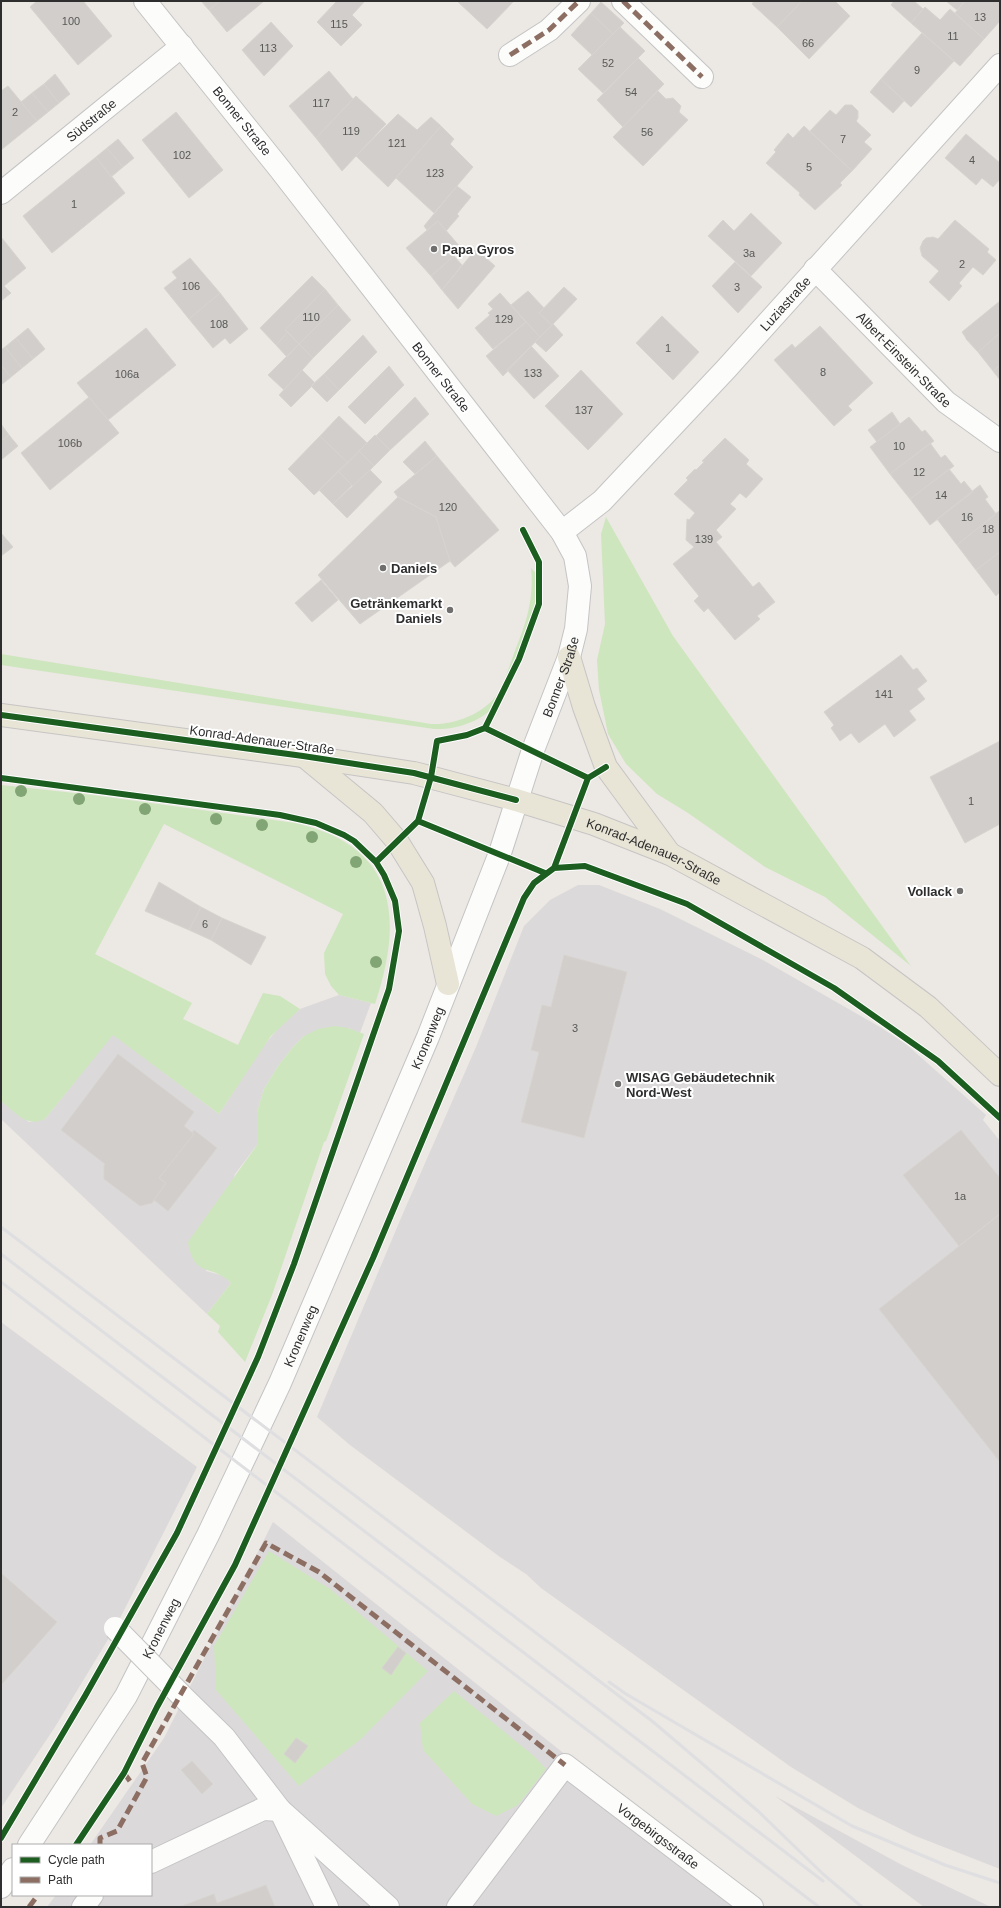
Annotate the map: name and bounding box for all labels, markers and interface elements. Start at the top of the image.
house number: 13 [974,11,986,23]
house number: 100 [62,15,80,27]
house number: 115 [330,18,348,30]
house number: 11 [947,30,959,42]
house number: 66 [802,37,814,49]
house number: 113 [259,42,277,54]
house number: 52 [602,57,614,69]
house number: 9 [914,64,920,76]
street label: Bonner Straße [210,83,274,159]
house number: 54 [625,86,637,98]
street label: Südstraße [63,95,119,145]
house number: 117 [312,97,330,109]
house number: 2 [12,106,18,118]
house number: 119 [342,125,360,137]
house number: 56 [641,126,653,138]
house number: 7 [840,133,846,145]
house number: 121 [388,137,406,149]
house number: 102 [173,149,191,161]
house number: 4 [969,154,975,166]
house number: 5 [806,161,812,173]
house number: 123 [426,167,444,179]
house number: 1 [71,198,77,210]
place label: Papa Gyros [442,242,514,257]
marker: Papa Gyros [429,244,439,254]
house number: 3a [743,247,756,259]
house number: 2 [959,258,965,270]
street label: Luziastraße [757,273,813,334]
house number: 106 [182,280,200,292]
house number: 3 [734,281,740,293]
street label: Albert-Einstein-Straße [854,309,954,411]
house number: 110 [302,311,320,323]
house number: 129 [495,313,513,325]
house number: 108 [210,318,228,330]
street label: Bonner Straße [409,339,473,415]
house number: 1 [665,342,671,354]
house number: 8 [820,366,826,378]
house number: 133 [524,367,542,379]
house number: 106a [115,368,140,380]
house number: 137 [575,404,593,416]
house number: 106b [58,437,82,449]
house number: 10 [893,440,905,452]
house number: 12 [913,466,925,478]
house number: 14 [935,489,947,501]
house number: 120 [439,501,457,513]
house number: 16 [961,511,973,523]
house number: 18 [982,523,994,535]
house number: 139 [695,533,713,545]
place label: Daniels [391,561,437,576]
marker: Daniels [378,563,388,573]
place label: Getränkemarkt Daniels [350,596,443,626]
marker: Getränkemarkt Daniels [445,605,455,615]
street label: Bonner Straße [539,635,581,719]
house number: 141 [875,688,893,700]
street label: Konrad-Adenauer-Straße [189,722,335,758]
house number: 1 [968,795,974,807]
street label: Konrad-Adenauer-Straße [585,815,724,888]
place label: Vollack [907,884,953,899]
marker: Vollack [955,886,965,896]
house number: 6 [202,918,208,930]
street label: Kronenweg [408,1005,447,1071]
house number: 3 [572,1022,578,1034]
place label: WISAG Gebäudetechnik Nord-West [626,1070,776,1100]
marker: WISAG Gebäudetechnik Nord-West [613,1079,623,1089]
house number: 1a [954,1190,967,1202]
street label: Kronenweg [280,1303,320,1369]
street label: Kronenweg [139,1595,182,1661]
street label: Vorgebirgsstraße [614,1800,702,1872]
legend [12,1844,152,1896]
text: Cycle path [48,1853,105,1867]
text: Path [48,1873,73,1887]

